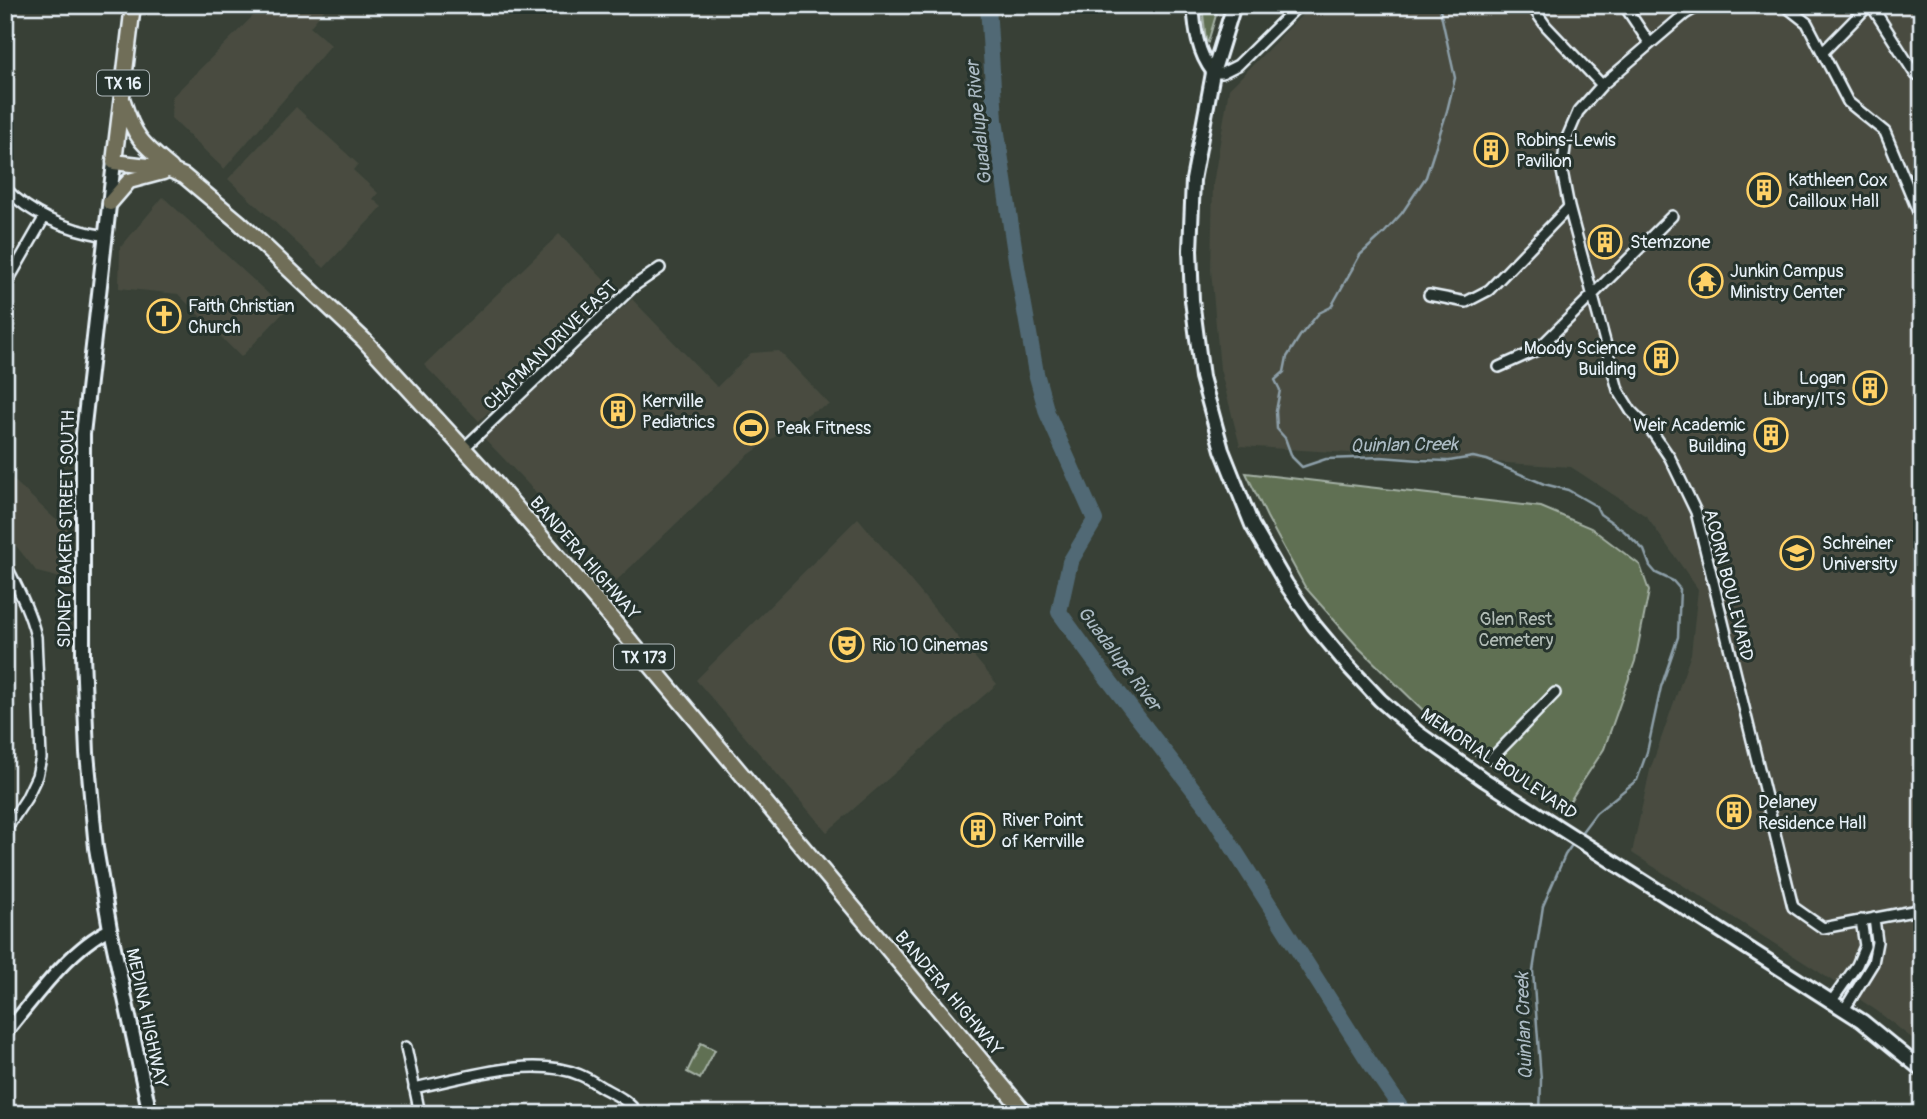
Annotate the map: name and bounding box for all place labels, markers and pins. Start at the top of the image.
place label: Robins-Lewis Pavilion [1516,129,1616,173]
building icon: Robins-Lewis Pavilion [1472,131,1510,169]
place label: Kathleen Cox Cailloux Hall [1788,169,1888,213]
building icon: Kathleen Cox Cailloux Hall [1745,171,1783,209]
building icon: Stemzone [1586,223,1624,261]
place label: Stemzone [1630,231,1710,254]
place label: Junkin Campus Ministry Center [1730,260,1845,304]
temple icon: Junkin Campus Ministry Center [1687,262,1725,300]
place label: Faith Christian Church [188,295,295,339]
church icon: Faith Christian Church [145,297,183,335]
place label: Moody Science Building [1524,337,1636,381]
building icon: Moody Science Building [1642,339,1680,377]
place label: Logan Library/ITS [1763,367,1846,411]
building icon: Logan Library/ITS [1851,369,1889,407]
place label: Kerrville Pediatrics [642,390,715,434]
building icon: Kerrville Pediatrics [599,392,637,430]
sports icon: Peak Fitness [732,409,770,447]
place label: Weir Academic Building [1633,414,1746,458]
building icon: Weir Academic Building [1752,416,1790,454]
place label: Peak Fitness [776,417,871,440]
place label: Schreiner University [1822,532,1898,576]
school or university icon: Schreiner University [1778,534,1816,572]
theatre icon: Rio 10 Cinemas [828,626,866,664]
place label: Rio 10 Cinemas [872,634,988,657]
place label: Delaney Residence Hall [1758,791,1867,835]
building icon: Delaney Residence Hall [1715,793,1753,831]
place label: River Point of Kerrville [1002,809,1084,853]
building icon: River Point of Kerrville [959,811,997,849]

